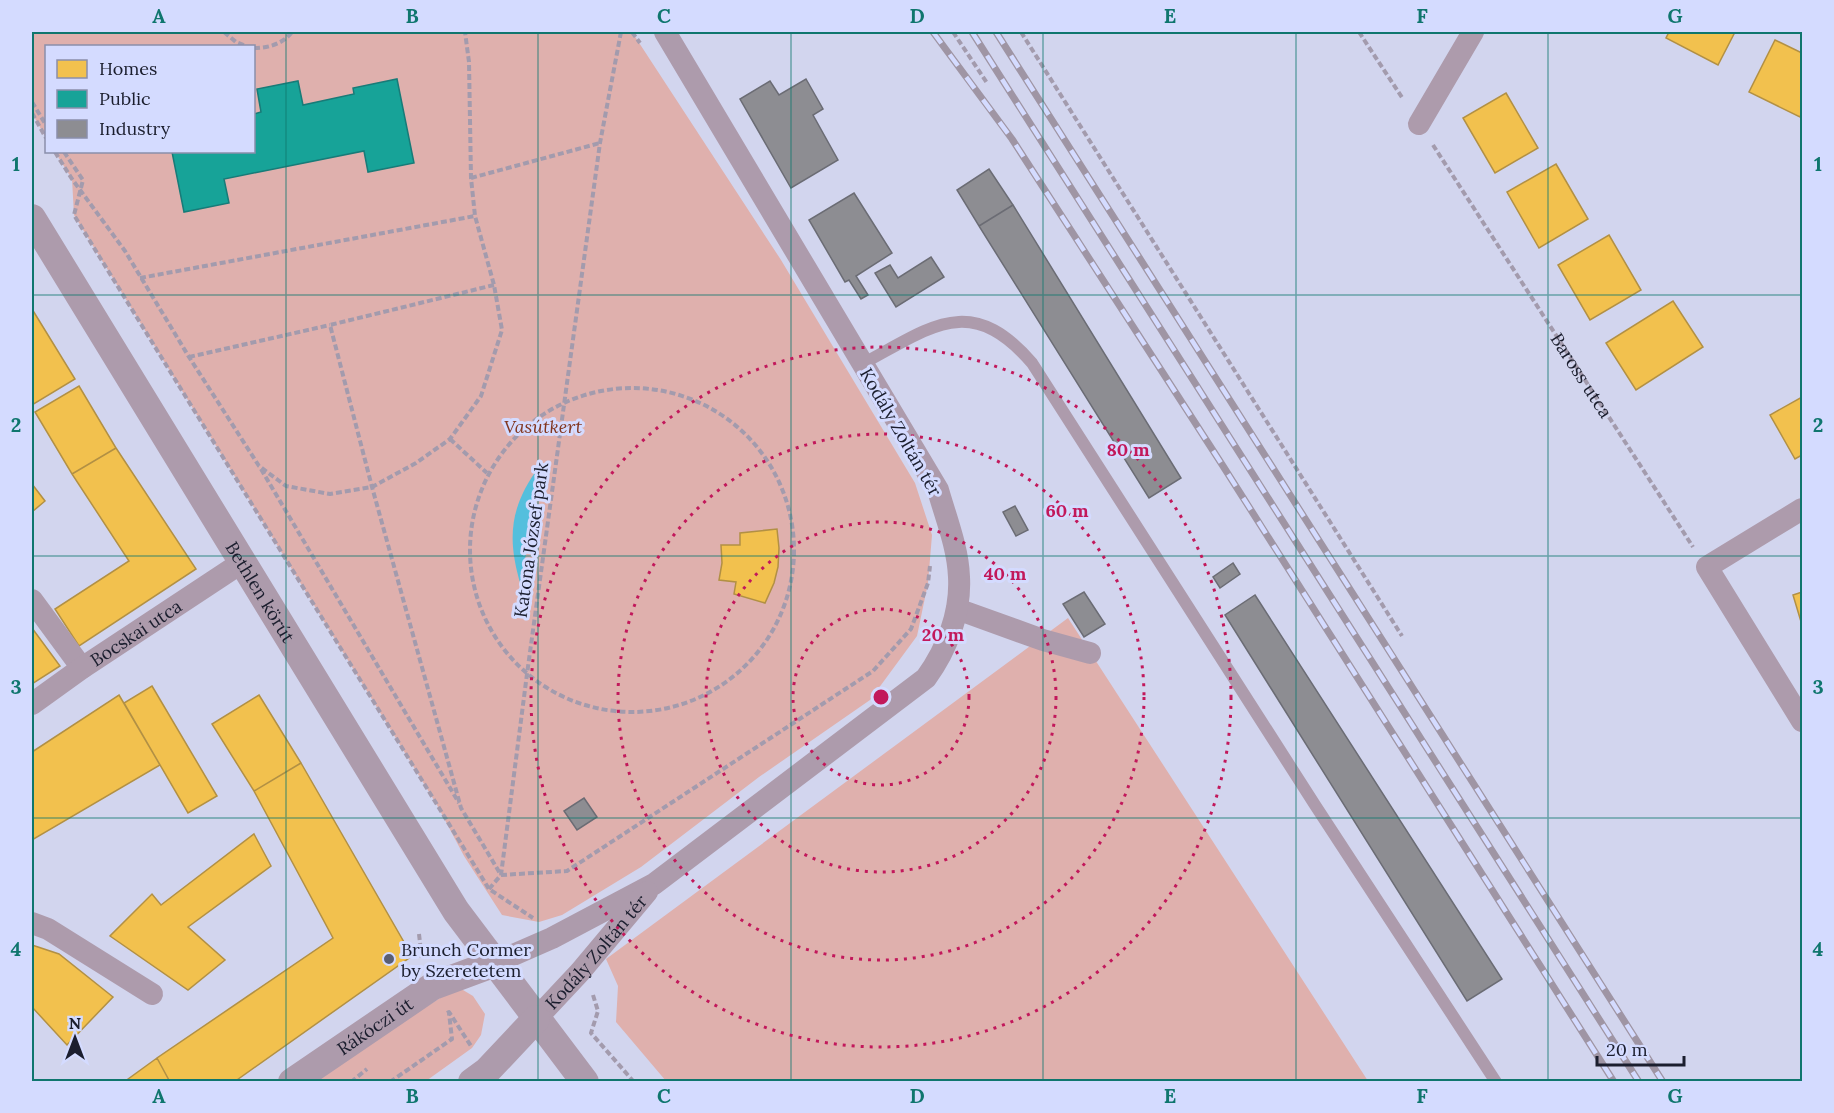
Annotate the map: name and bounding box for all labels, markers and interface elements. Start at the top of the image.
text: A [152,3,166,28]
text: B [405,3,419,28]
text: C [657,3,671,28]
text: D [909,3,925,28]
text: E [1164,3,1176,28]
text: F [1416,3,1428,28]
text: G [1667,3,1683,28]
legend [45,45,255,153]
text: Homes [99,57,157,80]
text: Public [99,87,151,110]
text: Industry [99,117,171,140]
text: 1 [12,151,20,176]
text: 1 [1814,151,1822,176]
street label: Baross utca [1546,328,1618,422]
street label: Kodály Zoltán tér [855,364,947,500]
text: 2 [11,412,21,437]
text: 2 [1813,412,1823,437]
park label: Vasútkert [504,415,583,438]
text: 80 m [1106,438,1150,461]
street label: Katona József park [509,461,553,619]
text: 60 m [1045,499,1089,522]
street label: Bethlen körút [221,537,300,647]
text: 40 m [984,562,1027,585]
street label: Bocskai utca [86,594,186,671]
text: 20 m [922,623,965,646]
text: 3 [10,674,22,699]
text: 3 [1812,674,1824,699]
centre of rings [871,687,891,707]
street label: Kodály Zoltán tér [540,889,652,1014]
text: 4 [11,936,22,961]
text: 4 [1813,936,1824,961]
place label: Brunch Cormer by Szeretetem [401,938,531,982]
marker: Brunch Cormer by Szeretetem [382,952,396,966]
street label: Rákóczi út [332,992,417,1060]
north arrow [45,1008,105,1068]
text: N [69,1013,81,1033]
scale bar [1597,1029,1684,1067]
text: 20 m [1606,1038,1648,1061]
text: A [152,1083,166,1108]
text: B [405,1083,419,1108]
text: C [657,1083,671,1108]
text: D [909,1083,925,1108]
text: E [1164,1083,1176,1108]
text: F [1416,1083,1428,1108]
text: G [1667,1083,1683,1108]

